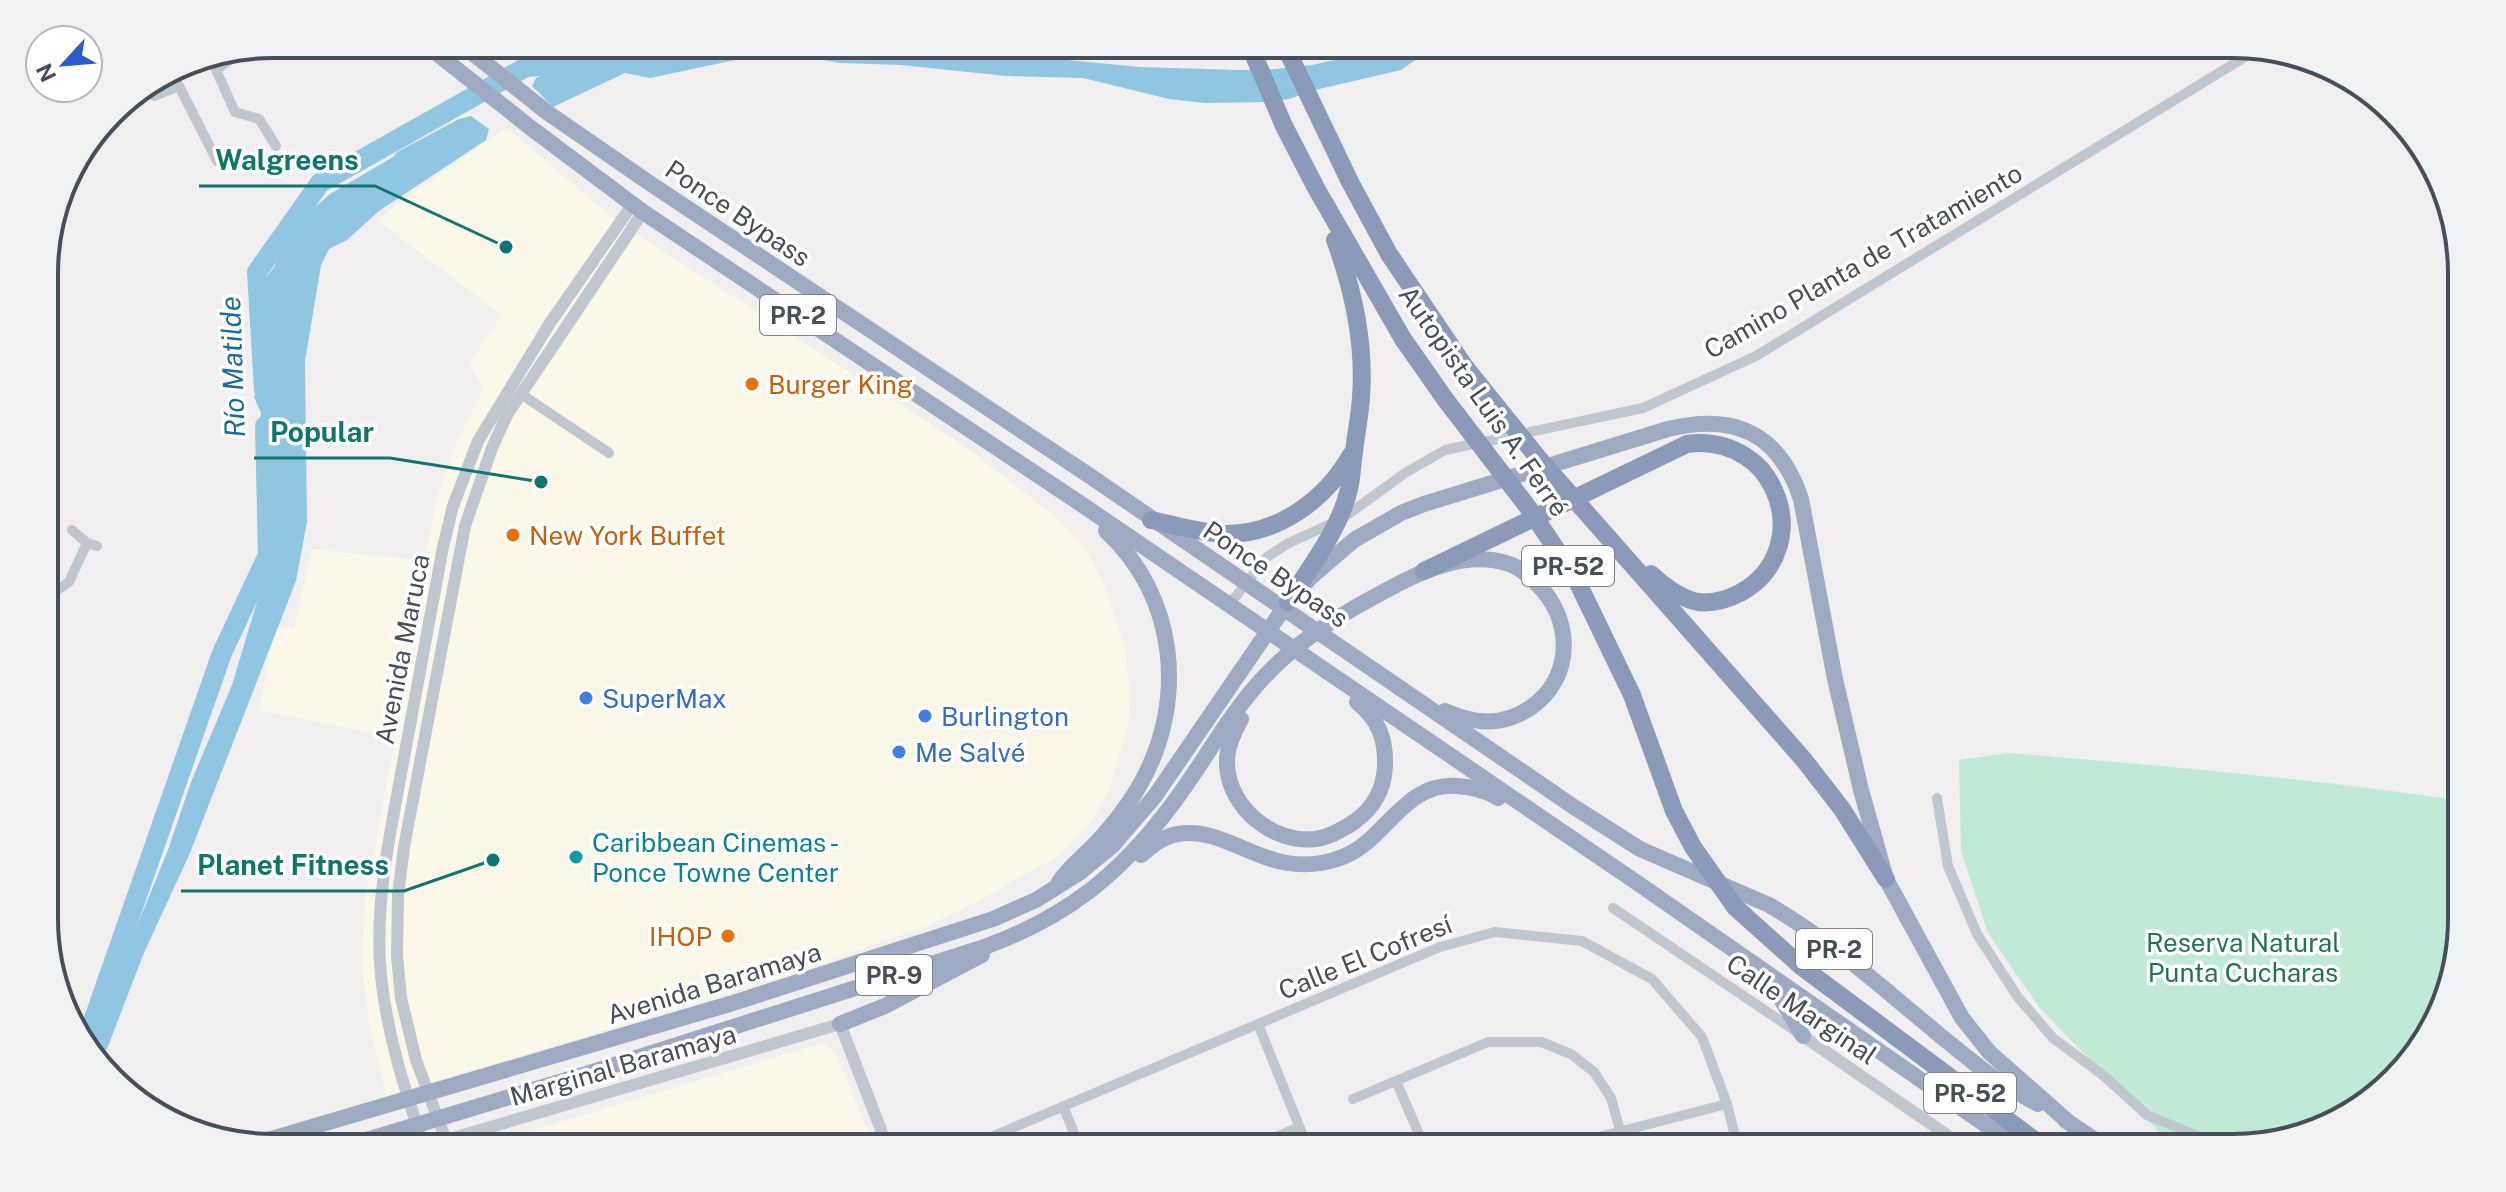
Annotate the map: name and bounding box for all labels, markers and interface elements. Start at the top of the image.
north arrow [24,24,104,104]
text: N [31,59,61,86]
callout: Walgreens [199,134,375,186]
text: Walgreens [215,143,359,176]
street label: Ponce Bypass [660,153,816,273]
street label: Camino Planta de Tratamiento [1698,157,2028,365]
street label: Autopista Luis A. Ferré [1393,280,1575,522]
road number: PR-2 [760,295,836,335]
water label: Río Matilde [213,296,251,438]
place label: Burger King [768,369,913,400]
marker: Burger King [743,375,761,393]
callout: Popular [254,406,390,458]
text: Popular [270,415,374,448]
street label: Ponce Bypass [1198,514,1354,634]
place label: New York Buffet [529,520,726,551]
marker: New York Buffet [504,526,522,544]
road number: PR-52 [1522,546,1614,586]
street label: Avenida Maruca [368,551,436,747]
place label: SuperMax [602,683,727,714]
marker: SuperMax [577,689,595,707]
place label: Burlington [941,701,1069,732]
marker: Burlington [916,707,934,725]
place label: Me Salvé [915,737,1025,768]
marker: Me Salvé [890,743,908,761]
place label: Caribbean Cinemas - Ponce Towne Center [592,827,839,888]
callout: Planet Fitness [181,839,404,891]
text: Planet Fitness [197,848,389,881]
marker: Caribbean Cinemas - Ponce Towne Center [567,848,585,866]
street label: Calle El Cofresí [1274,908,1457,1006]
place label: IHOP [649,921,712,952]
marker: IHOP [719,927,737,945]
park label: Reserva Natural Punta Cucharas [2146,927,2340,988]
road number: PR-2 [1796,929,1872,969]
street label: Avenida Baramaya [603,936,825,1030]
street label: Calle Marginal [1721,947,1883,1071]
road number: PR-9 [856,955,932,995]
street label: Marginal Baramaya [506,1018,740,1112]
road number: PR-52 [1924,1073,2016,1113]

